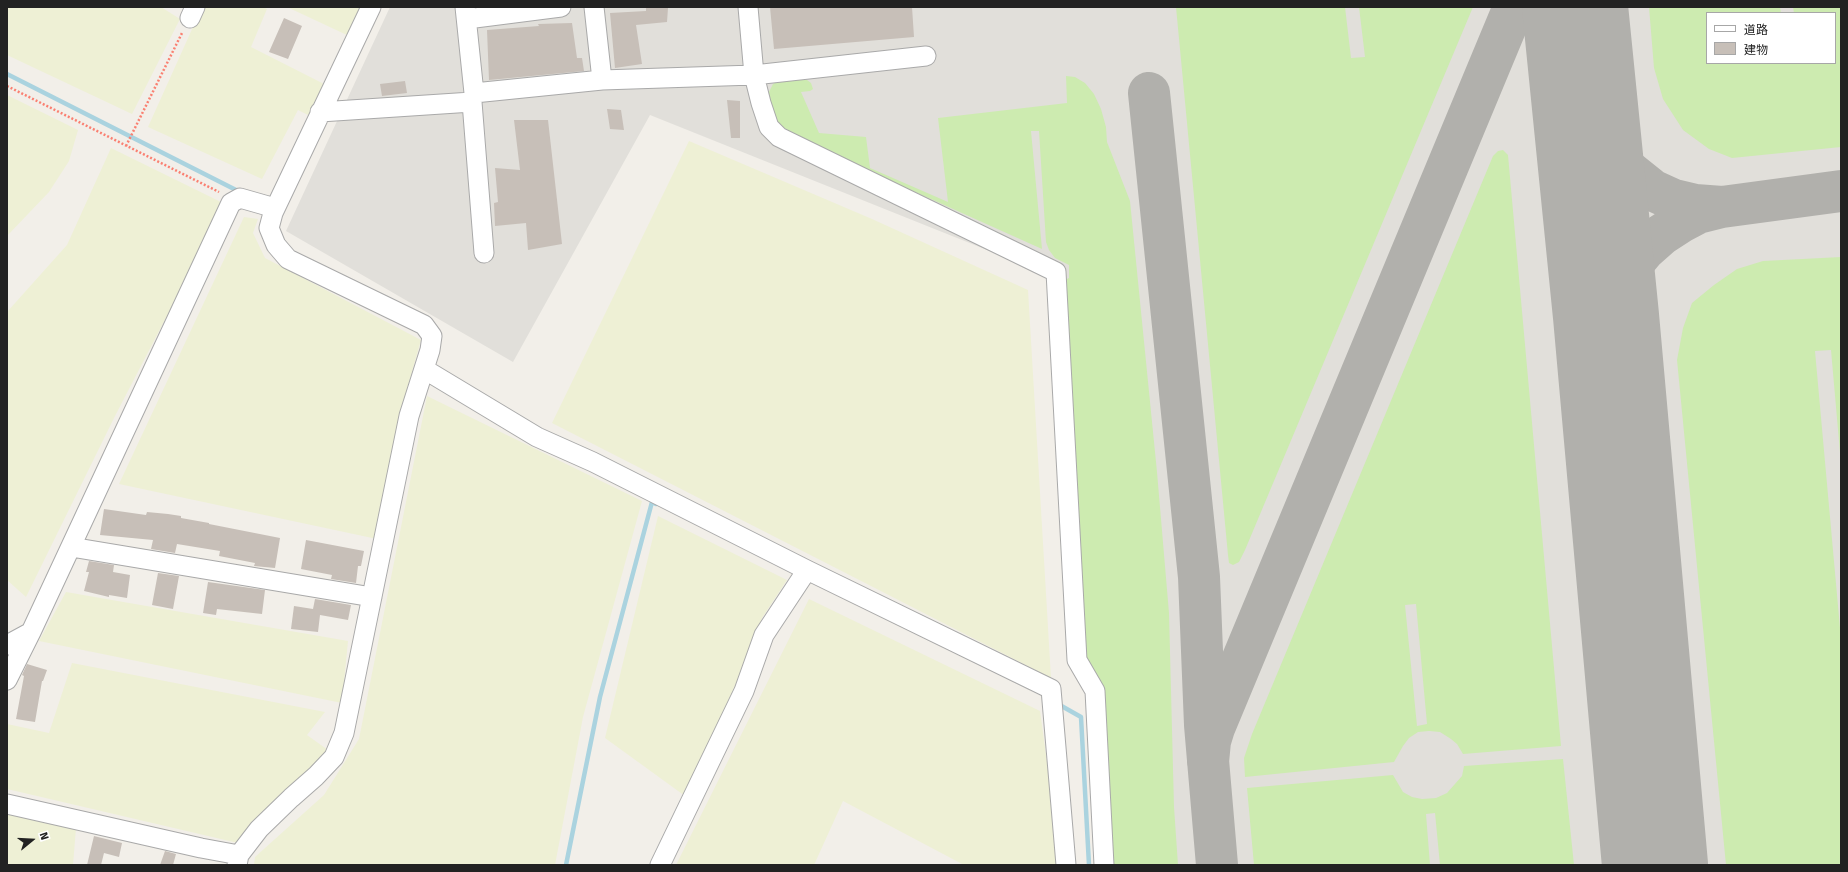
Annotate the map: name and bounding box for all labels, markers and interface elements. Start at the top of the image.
legend [1706,12,1836,64]
text: 道路 [1744,23,1768,37]
text: 建物 [1744,43,1768,57]
north arrow [12,820,52,860]
text: N [37,831,51,842]

